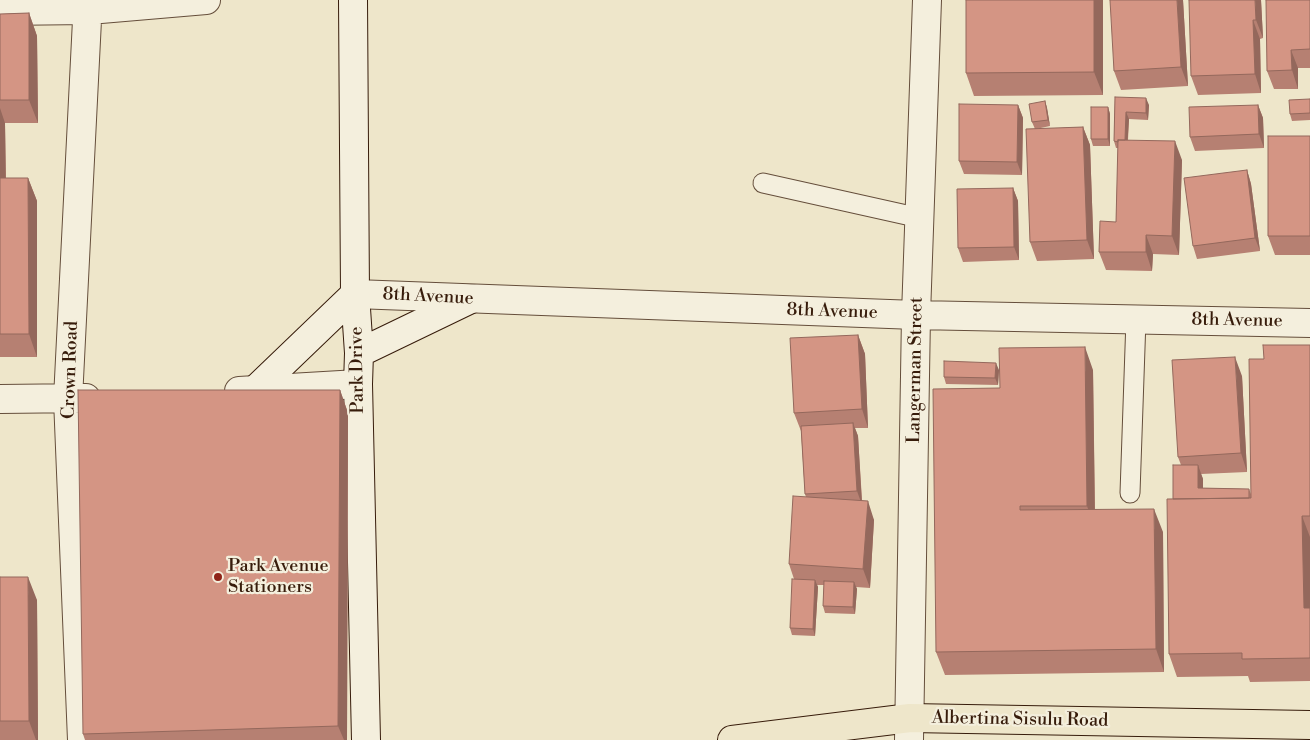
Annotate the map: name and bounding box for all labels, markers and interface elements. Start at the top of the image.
street label: 8th Avenue [382,284,474,310]
street label: Langerman Street [904,297,928,443]
street label: 8th Avenue [786,300,878,324]
street label: 8th Avenue [1191,309,1283,333]
street label: Crown Road [58,321,84,419]
street label: Park Drive [346,326,370,414]
place label: Park Avenue Stationers [228,556,328,598]
marker: Park Avenue Stationers [212,571,224,583]
street label: Albertina Sisulu Road [932,708,1108,732]

